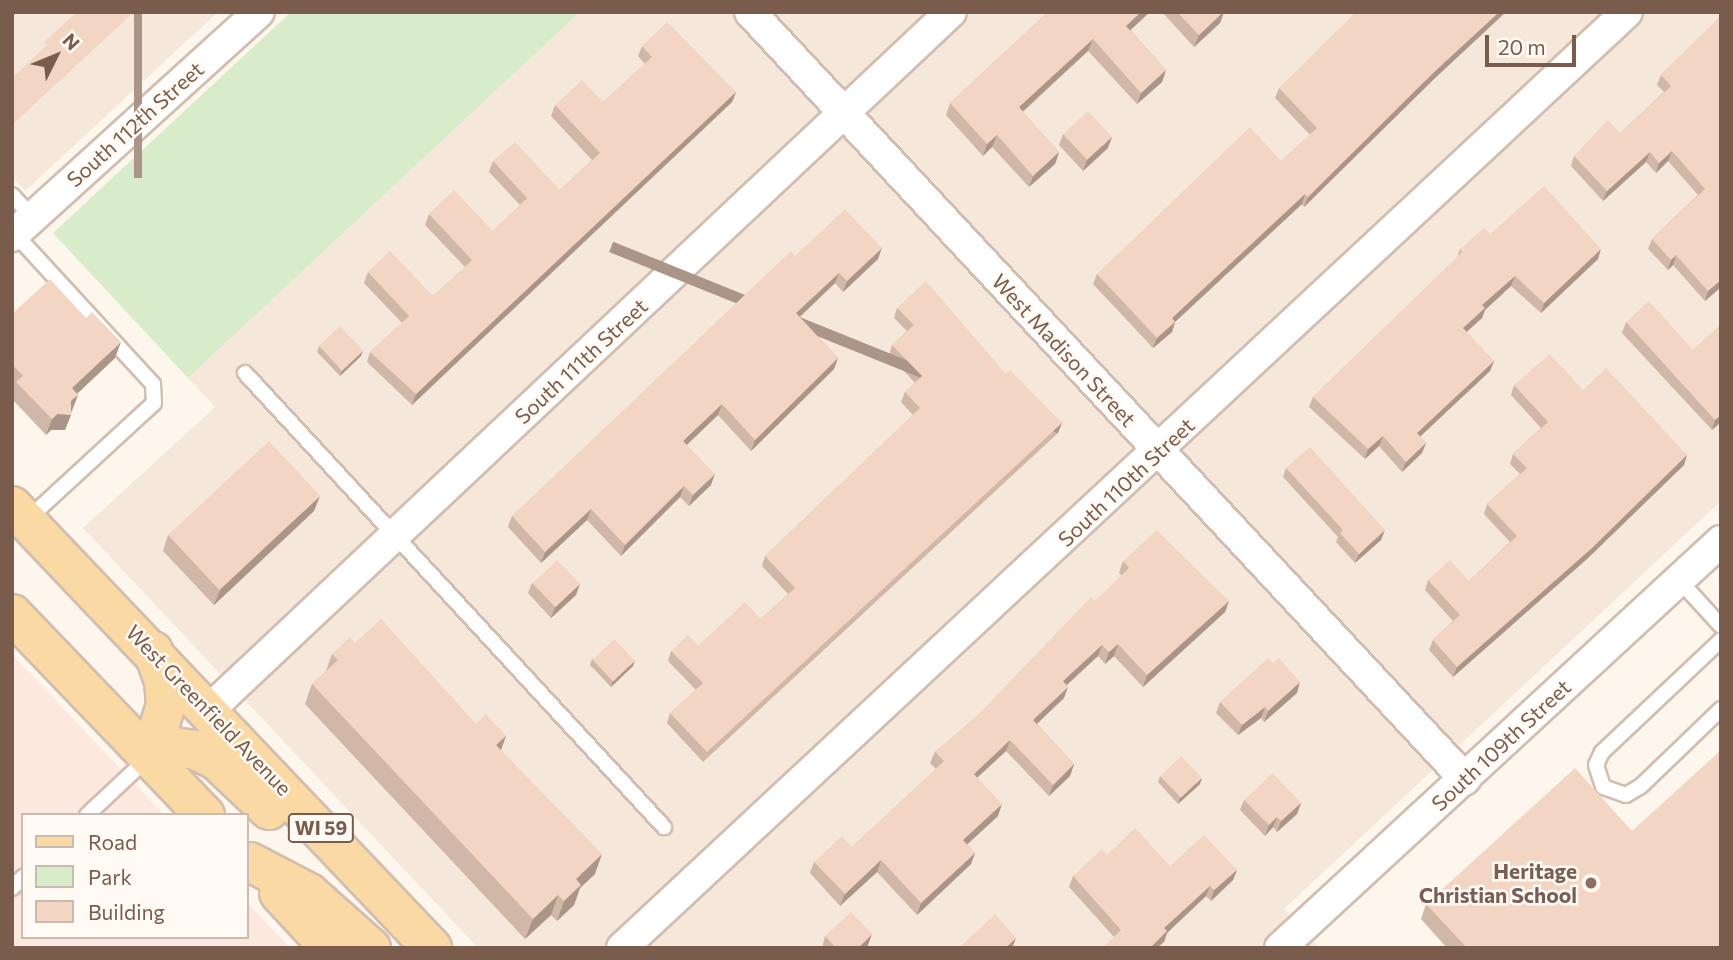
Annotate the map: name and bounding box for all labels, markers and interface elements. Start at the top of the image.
north arrow [21,21,91,91]
scale bar [1488,21,1579,65]
text: N [58,28,85,54]
text: 20 m [1498,34,1546,59]
street label: South 112th Street [62,56,208,192]
street label: West Madison Street [987,269,1141,431]
street label: South 111th Street [509,293,653,429]
street label: South 110th Street [1053,412,1199,552]
street label: West Greenfield Avenue [121,620,297,800]
street label: South 109th Street [1426,674,1576,816]
legend [21,813,248,939]
road number: WI 59 [288,813,354,844]
text: Road [88,829,137,854]
place label: Heritage Christian School [1419,858,1577,908]
text: Park [88,864,132,889]
marker: Heritage Christian School [1583,875,1599,891]
text: Building [88,899,165,924]

